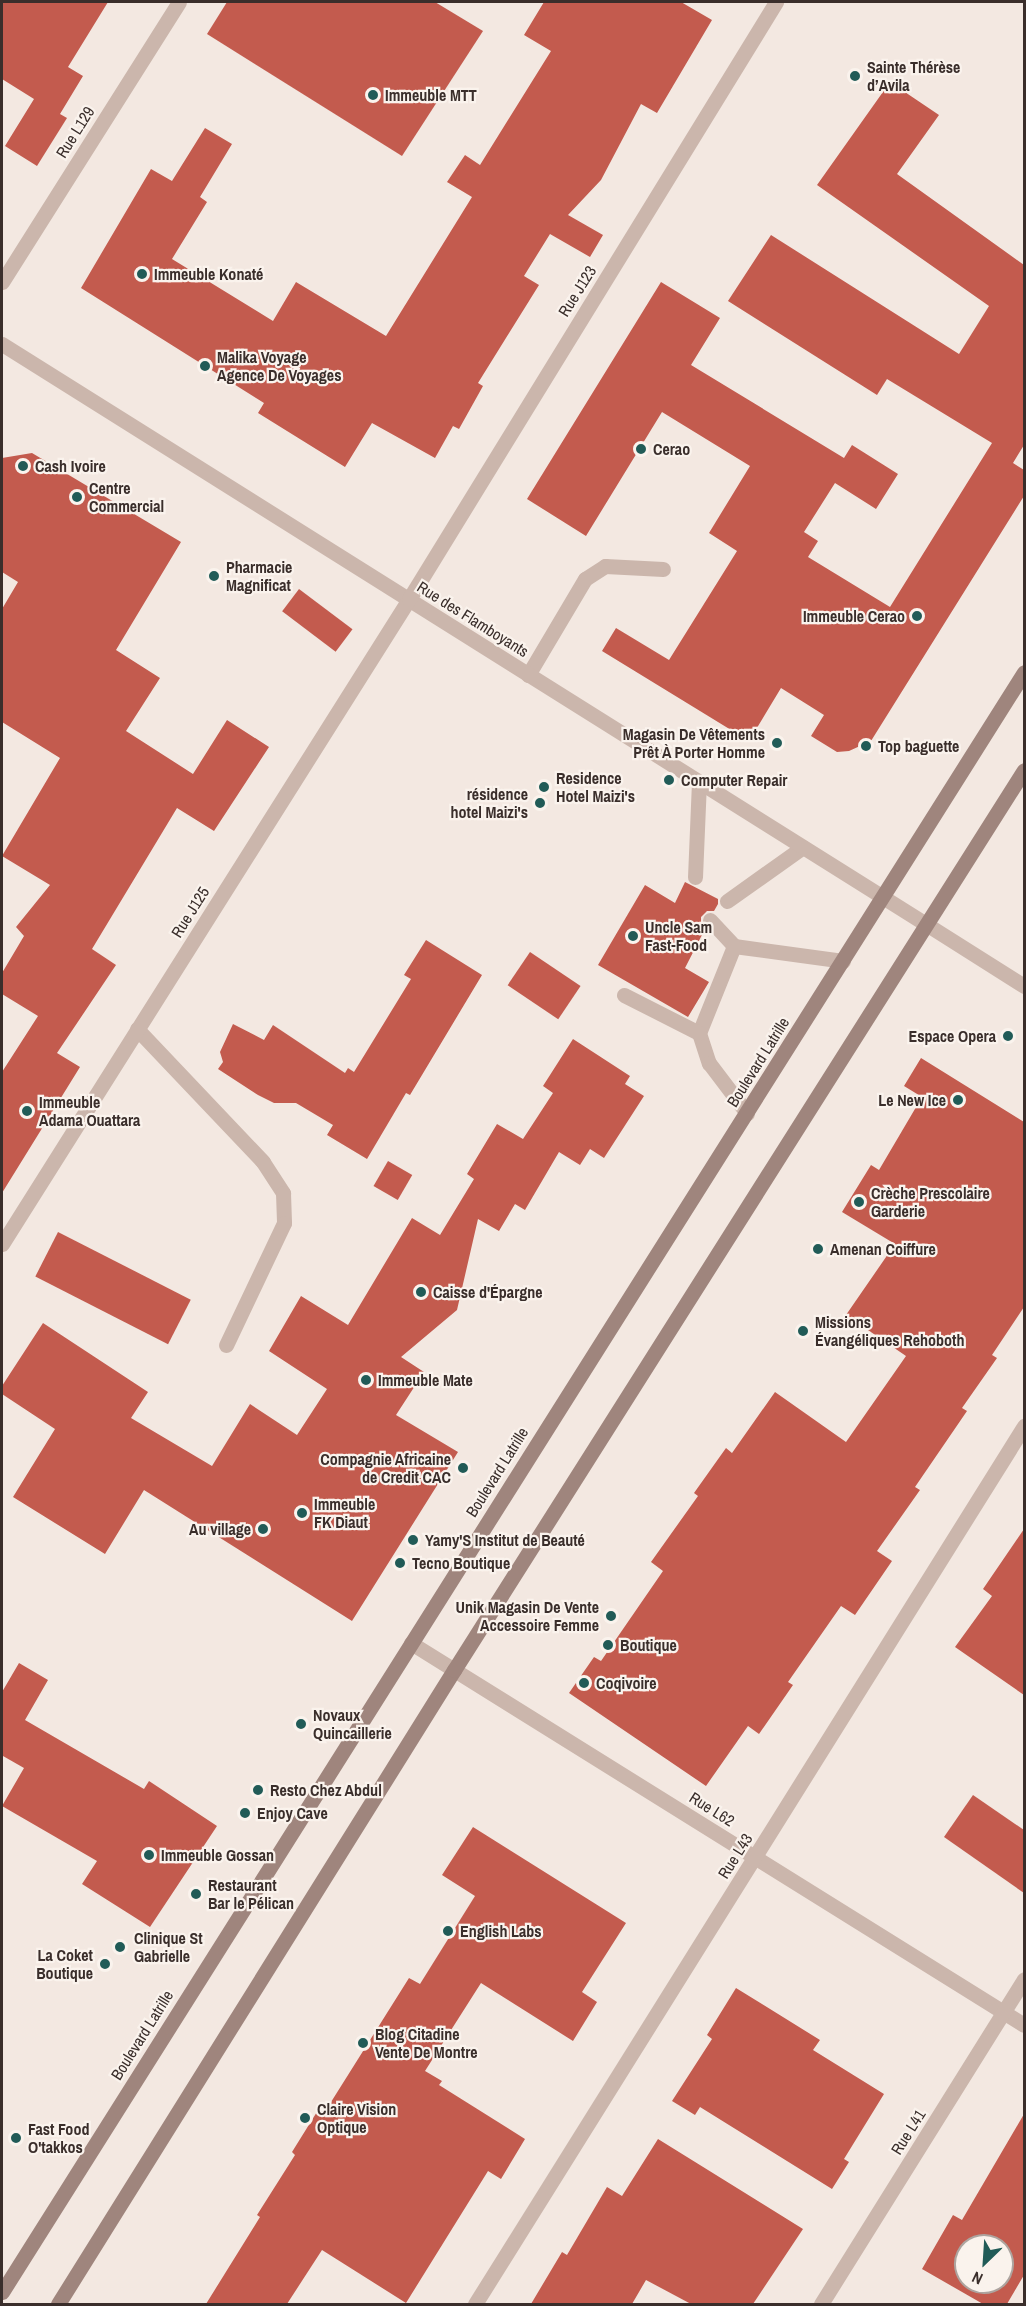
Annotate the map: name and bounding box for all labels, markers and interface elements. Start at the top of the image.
place label: Sainte Thérèse d’Avila [867,57,960,95]
marker: Sainte Thérèse d’Avila [848,69,862,83]
place label: Immeuble MTT [385,85,477,105]
marker: Immeuble MTT [366,88,380,102]
street label: Rue L129 [52,103,98,161]
street label: Rue J123 [554,262,600,320]
place label: Immeuble Konaté [154,264,263,284]
marker: Immeuble Konaté [135,267,149,281]
place label: Malika Voyage Agence De Voyages [217,347,341,385]
marker: Malika Voyage Agence De Voyages [198,359,212,373]
place label: Cerao [653,439,690,459]
marker: Cerao [634,442,648,456]
place label: Cash Ivoire [35,456,106,476]
marker: Cash Ivoire [16,459,30,473]
place label: Centre Commercial [89,478,164,516]
marker: Centre Commercial [70,490,84,504]
place label: Pharmacie Magnificat [226,557,292,595]
marker: Pharmacie Magnificat [207,569,221,583]
street label: Rue des Flamboyants [414,577,532,661]
place label: Immeuble Cerao [803,606,905,626]
marker: Immeuble Cerao [910,609,924,623]
place label: Magasin De Vêtements Prêt À Porter Homme [623,724,765,762]
marker: Magasin De Vêtements Prêt À Porter Homme [770,736,784,750]
place label: Top baguette [878,736,959,756]
marker: Top baguette [859,739,873,753]
place label: Residence Hotel Maizi's [556,768,635,806]
place label: Computer Repair [681,770,787,790]
marker: Computer Repair [662,773,676,787]
marker: Residence Hotel Maizi's [537,780,551,794]
place label: résidence hotel Maizi's [451,784,528,822]
marker: résidence hotel Maizi's [533,796,547,810]
street label: Rue J125 [167,883,213,941]
place label: Uncle Sam Fast-Food [645,917,712,955]
marker: Uncle Sam Fast-Food [626,929,640,943]
street label: Boulevard Latrille [723,1014,793,1110]
place label: Espace Opera [908,1026,996,1046]
marker: Espace Opera [1001,1029,1015,1043]
place label: Le New Ice [878,1090,946,1110]
place label: Immeuble Adama Ouattara [39,1092,140,1130]
marker: Le New Ice [951,1093,965,1107]
marker: Immeuble Adama Ouattara [20,1104,34,1118]
place label: Crèche Prescolaire Garderie [871,1183,990,1221]
marker: Crèche Prescolaire Garderie [852,1195,866,1209]
place label: Amenan Coiffure [830,1239,936,1259]
marker: Amenan Coiffure [811,1242,825,1256]
place label: Caisse d'Épargne [433,1282,543,1302]
marker: Caisse d'Épargne [414,1285,428,1299]
place label: Missions Évangéliques Rehoboth [815,1312,964,1350]
marker: Missions Évangéliques Rehoboth [796,1324,810,1338]
place label: Immeuble Mate [378,1370,473,1390]
marker: Immeuble Mate [359,1373,373,1387]
street label: Boulevard Latrille [462,1424,532,1520]
place label: Compagnie Africaine de Credit CAC [320,1449,451,1487]
marker: Compagnie Africaine de Credit CAC [456,1461,470,1475]
place label: Immeuble FK Diaut [314,1494,375,1532]
marker: Immeuble FK Diaut [295,1506,309,1520]
place label: Au village [189,1519,251,1539]
marker: Au village [256,1522,270,1536]
place label: Yamy'S Institut de Beauté [425,1530,585,1550]
marker: Yamy'S Institut de Beauté [406,1533,420,1547]
place label: Tecno Boutique [412,1553,510,1573]
marker: Tecno Boutique [393,1556,407,1570]
place label: Unik Magasin De Vente Accessoire Femme [456,1597,599,1635]
marker: Unik Magasin De Vente Accessoire Femme [604,1609,618,1623]
place label: Boutique [620,1635,677,1655]
marker: Boutique [601,1638,615,1652]
place label: Coqivoire [596,1673,657,1693]
marker: Coqivoire [577,1676,591,1690]
place label: Novaux Quincaillerie [313,1705,392,1743]
marker: Novaux Quincaillerie [294,1717,308,1731]
place label: Resto Chez Abdul [270,1780,382,1800]
marker: Resto Chez Abdul [251,1783,265,1797]
street label: Rue L62 [686,1788,738,1830]
place label: Enjoy Cave [257,1803,328,1823]
marker: Enjoy Cave [238,1806,252,1820]
street label: Rue L43 [714,1830,756,1882]
place label: Immeuble Gossan [161,1845,274,1865]
marker: Immeuble Gossan [142,1848,156,1862]
place label: Restaurant Bar le Pélican [208,1875,294,1913]
marker: Restaurant Bar le Pélican [189,1887,203,1901]
place label: English Labs [460,1921,542,1941]
marker: English Labs [441,1924,455,1938]
place label: Clinique St Gabrielle [134,1928,203,1966]
marker: Clinique St Gabrielle [111,1938,129,1956]
place label: La Coket Boutique [36,1945,93,1983]
marker: La Coket Boutique [98,1957,112,1971]
street label: Boulevard Latrille [107,1987,177,2083]
place label: Blog Citadine Vente De Montre [375,2024,478,2062]
marker: Blog Citadine Vente De Montre [356,2036,370,2050]
place label: Claire Vision Optique [317,2099,396,2137]
street label: Rue L41 [887,2106,929,2158]
marker: Claire Vision Optique [298,2111,312,2125]
place label: Fast Food O'takkos [28,2119,89,2157]
marker: Fast Food O'takkos [9,2131,23,2145]
north arrow [954,2234,1014,2294]
text: N [968,2267,986,2290]

